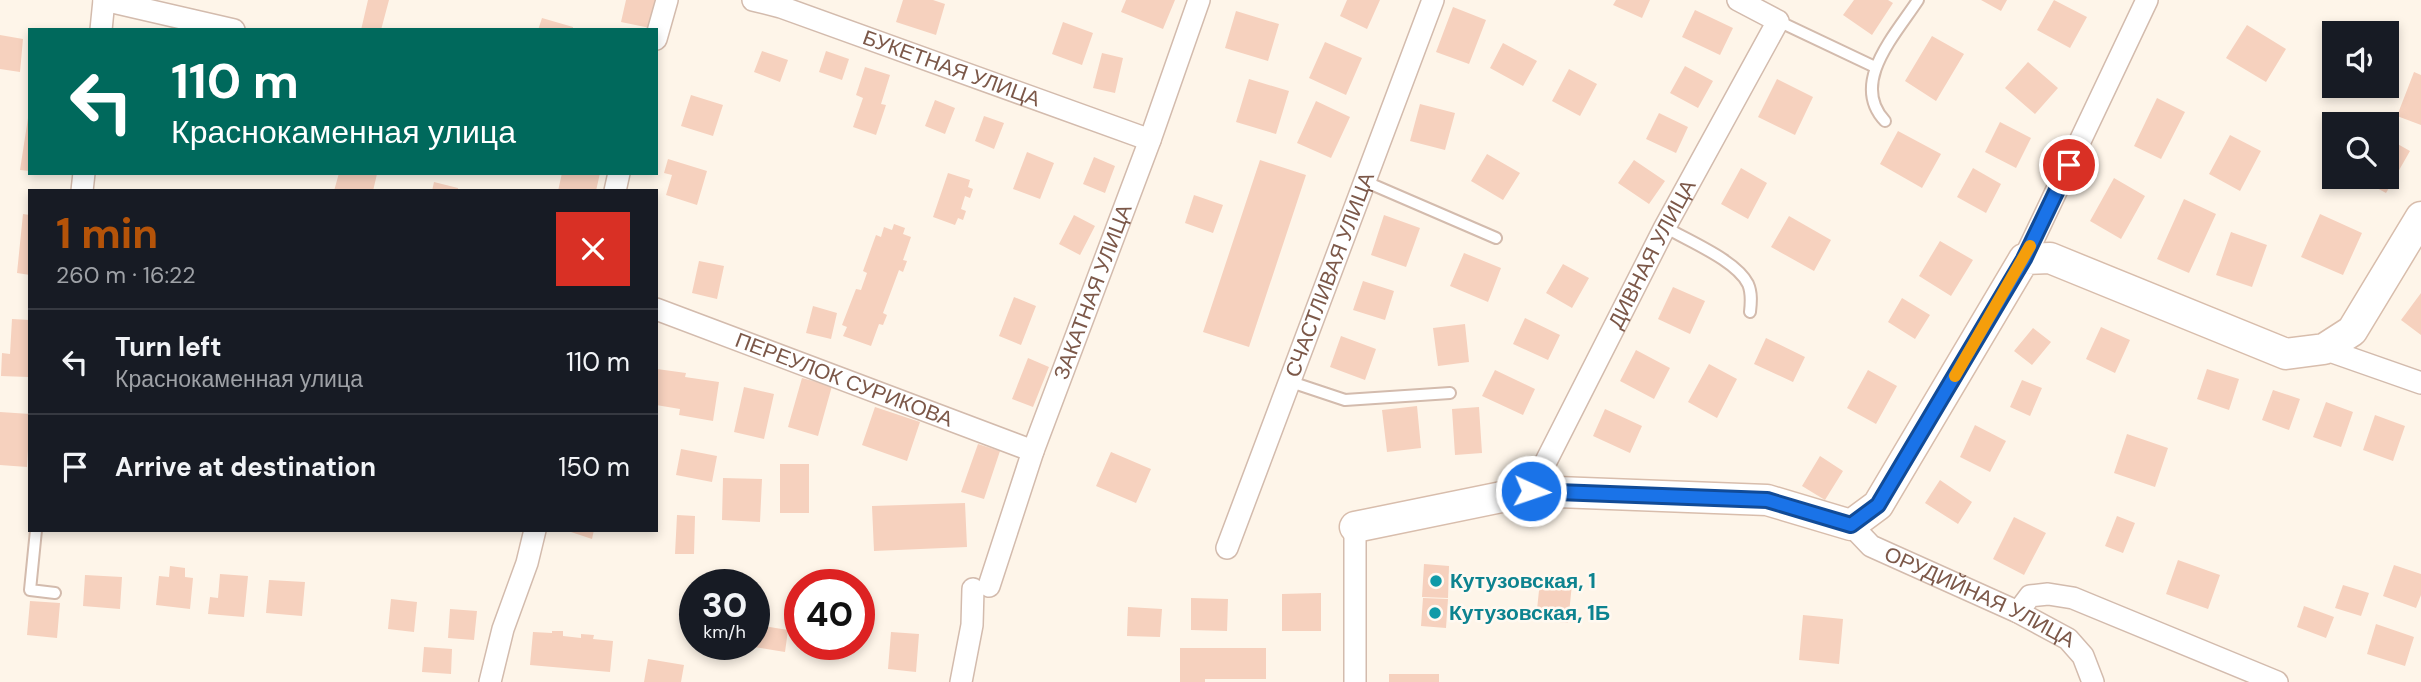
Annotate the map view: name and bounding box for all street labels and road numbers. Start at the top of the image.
street label: БУКЕТНАЯ УЛИЦА [859,24,1044,113]
street label: СЧАСТЛИВАЯ УЛИЦА [1278,168,1381,381]
street label: ДИВНАЯ УЛИЦА [1602,175,1702,333]
street label: ЗАКАТНАЯ УЛИЦА [1047,200,1139,383]
street label: ПЕРЕУЛОК СУРИКОВА [731,326,957,434]
street label: ОРУДИЙНАЯ УЛИЦА [1880,540,2080,654]

